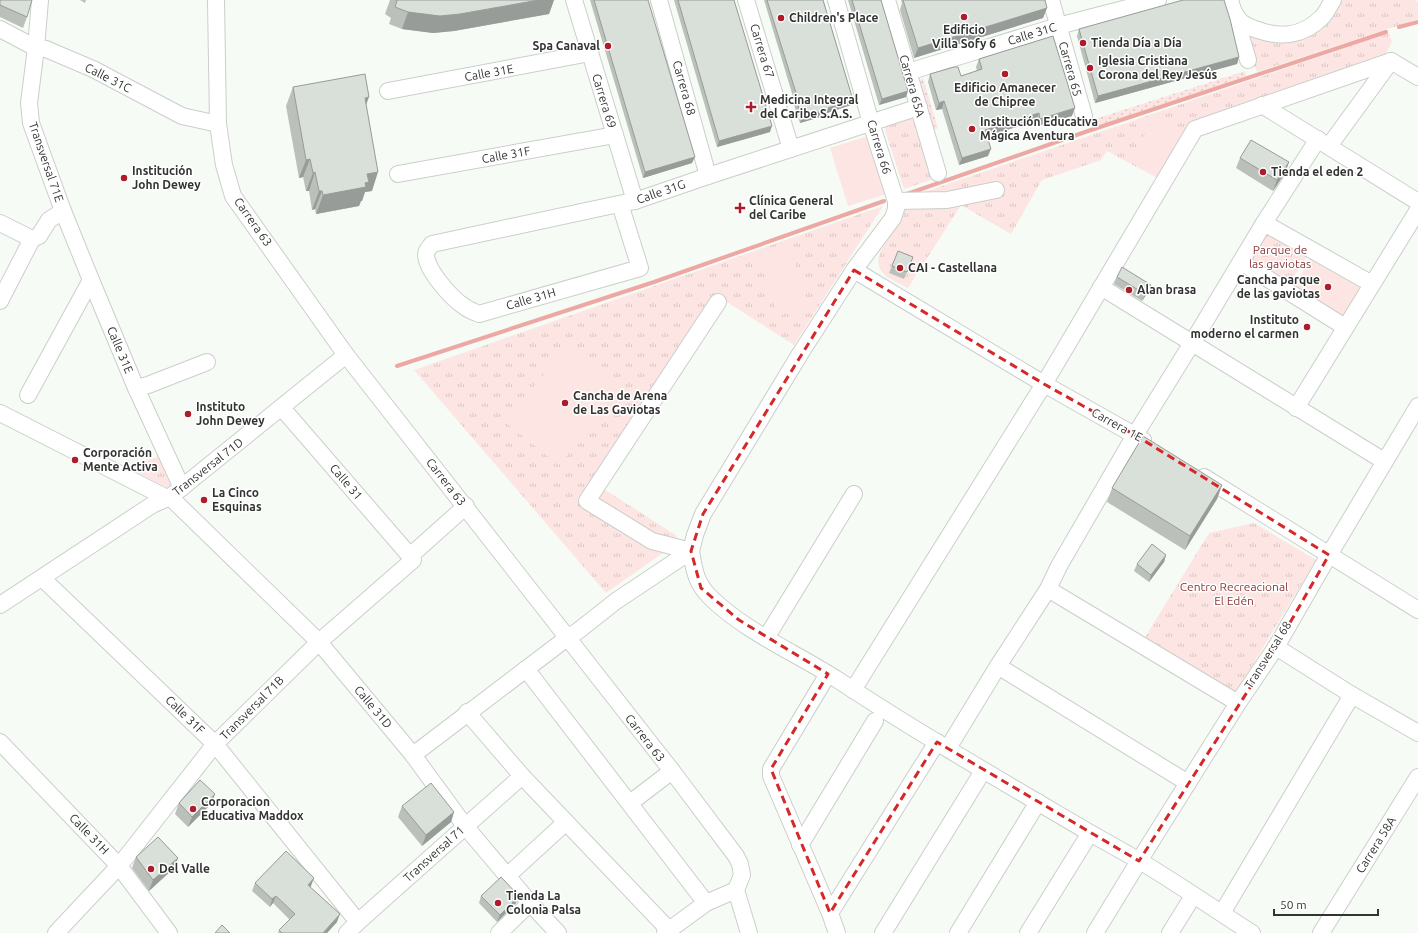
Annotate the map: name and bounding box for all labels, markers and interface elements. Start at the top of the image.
place label: Children's Place [789,11,878,24]
marker: Edificio Villa Sofy 6 [959,12,969,22]
marker: Children's Place [776,13,786,23]
street label: Calle 31C [1006,20,1058,47]
street label: Carrera 67 [748,22,777,80]
place label: Edificio Villa Sofy 6 [932,23,996,50]
place label: Tienda Día a Día [1091,36,1182,49]
marker: Tienda Día a Día [1078,38,1088,48]
place label: Spa Canaval [532,39,600,52]
street label: Carrera 65 [1056,40,1084,98]
marker: Spa Canaval [603,41,613,51]
street label: Carrera 65A [897,53,928,119]
place label: Iglesia Cristiana Corona del Rey Jesús [1098,54,1217,81]
street label: Carrera 68 [670,59,699,117]
street label: Calle 31C [83,60,134,95]
street label: Calle 31E [463,62,515,83]
marker: Iglesia Cristiana Corona del Rey Jesús [1085,63,1095,73]
marker: Edificio Amanecer de Chipree [1000,69,1010,79]
street label: Carrera 69 [590,72,619,130]
place label: Edificio Amanecer de Chipree [954,81,1056,108]
place label: Medicina Integral del Caribe S.A.S. [760,93,859,120]
marker: Medicina Integral del Caribe S.A.S. [745,101,757,113]
place label: Institución Educativa Mágica Aventura [980,115,1098,142]
street label: Carrera 66 [865,118,894,176]
street label: Transversal 71E [27,120,66,204]
marker: Institución Educativa Mágica Aventura [967,124,977,134]
street label: Calle 31F [481,144,531,165]
place label: Institución John Dewey [132,164,201,191]
place label: Tienda el eden 2 [1271,165,1364,178]
marker: Tienda el eden 2 [1258,167,1268,177]
marker: Institución John Dewey [119,173,129,183]
street label: Calle 31G [635,177,687,206]
place label: Clínica General del Caribe [749,194,834,221]
street label: Carrera 63 [232,195,275,248]
marker: Clínica General del Caribe [734,202,746,214]
park label: Parque de las gaviotas [1249,243,1311,270]
place label: CAI - Castellana [908,261,997,274]
marker: CAI - Castellana [895,263,905,273]
place label: Cancha parque de las gaviotas [1237,273,1320,300]
marker: Cancha parque de las gaviotas [1323,282,1333,292]
place label: Alan brasa [1137,283,1196,296]
street label: Calle 31H [505,285,557,312]
marker: Alan brasa [1124,285,1134,295]
place label: Instituto moderno el carmen [1191,313,1299,340]
marker: Instituto moderno el carmen [1302,322,1312,332]
street label: Calle 31E [105,324,136,375]
place label: Cancha de Arena de Las Gaviotas [573,389,667,416]
marker: Cancha de Arena de Las Gaviotas [560,398,570,408]
place label: Instituto John Dewey [196,400,265,427]
street label: Carrera 1E [1090,405,1145,444]
marker: Instituto John Dewey [183,409,193,419]
street label: Transversal 71D [170,435,245,498]
place label: Corporación Mente Activa [83,446,158,473]
marker: Corporación Mente Activa [70,455,80,465]
street label: Carrera 63 [424,456,469,508]
street label: Calle 31 [327,461,365,502]
place label: La Cinco Esquinas [212,486,262,513]
marker: La Cinco Esquinas [199,495,209,505]
park label: Centro Recreacional El Edén [1180,580,1288,607]
street label: Transversal 68 [1242,619,1294,691]
street label: Transversal 71B [217,673,286,742]
street label: Calle 31D [352,683,395,730]
street label: Calle 31F [163,693,208,736]
street label: Carrera 63 [623,712,668,764]
place label: Corporacion Educativa Maddox [201,795,304,822]
marker: Corporacion Educativa Maddox [188,804,198,814]
street label: Calle 31H [67,811,112,857]
street label: Carrera 58A [1353,814,1398,875]
street label: Transversal 71 [401,823,467,884]
place label: Del Valle [159,862,210,875]
marker: Del Valle [146,864,156,874]
place label: Tienda La Colonia Palsa [506,889,581,916]
scale bar [1274,891,1378,917]
marker: Tienda La Colonia Palsa [493,898,503,908]
text: 50 m [1280,898,1307,911]

